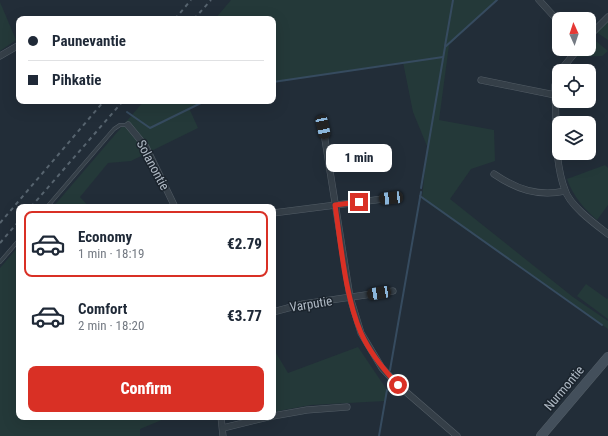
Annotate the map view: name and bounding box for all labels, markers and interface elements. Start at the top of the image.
north arrow [552,12,596,56]
map controls [552,12,596,160]
text: Paunevantie [52,32,126,50]
button: locate [552,64,596,108]
text: Pihkatie [52,71,101,89]
car [315,114,331,140]
button: layers [552,116,596,160]
street label: Solanontie [134,137,172,193]
callout: 1 min [326,144,392,172]
text: 1 min [345,150,373,165]
car [378,191,404,205]
route end [350,193,368,211]
icon: car [30,226,66,262]
text: Economy [78,228,132,246]
text: €2.79 [227,235,262,253]
text: 1 min · 18:19 [78,246,144,261]
car [366,285,392,301]
street label: Varputie [289,293,333,315]
icon: car [30,298,66,334]
text: Comfort [78,300,127,318]
text: €3.77 [227,307,262,325]
text: 2 min · 18:20 [78,318,144,333]
street label: Nurmontie [541,363,587,413]
button: Confirm [28,366,264,412]
route start [389,376,407,394]

